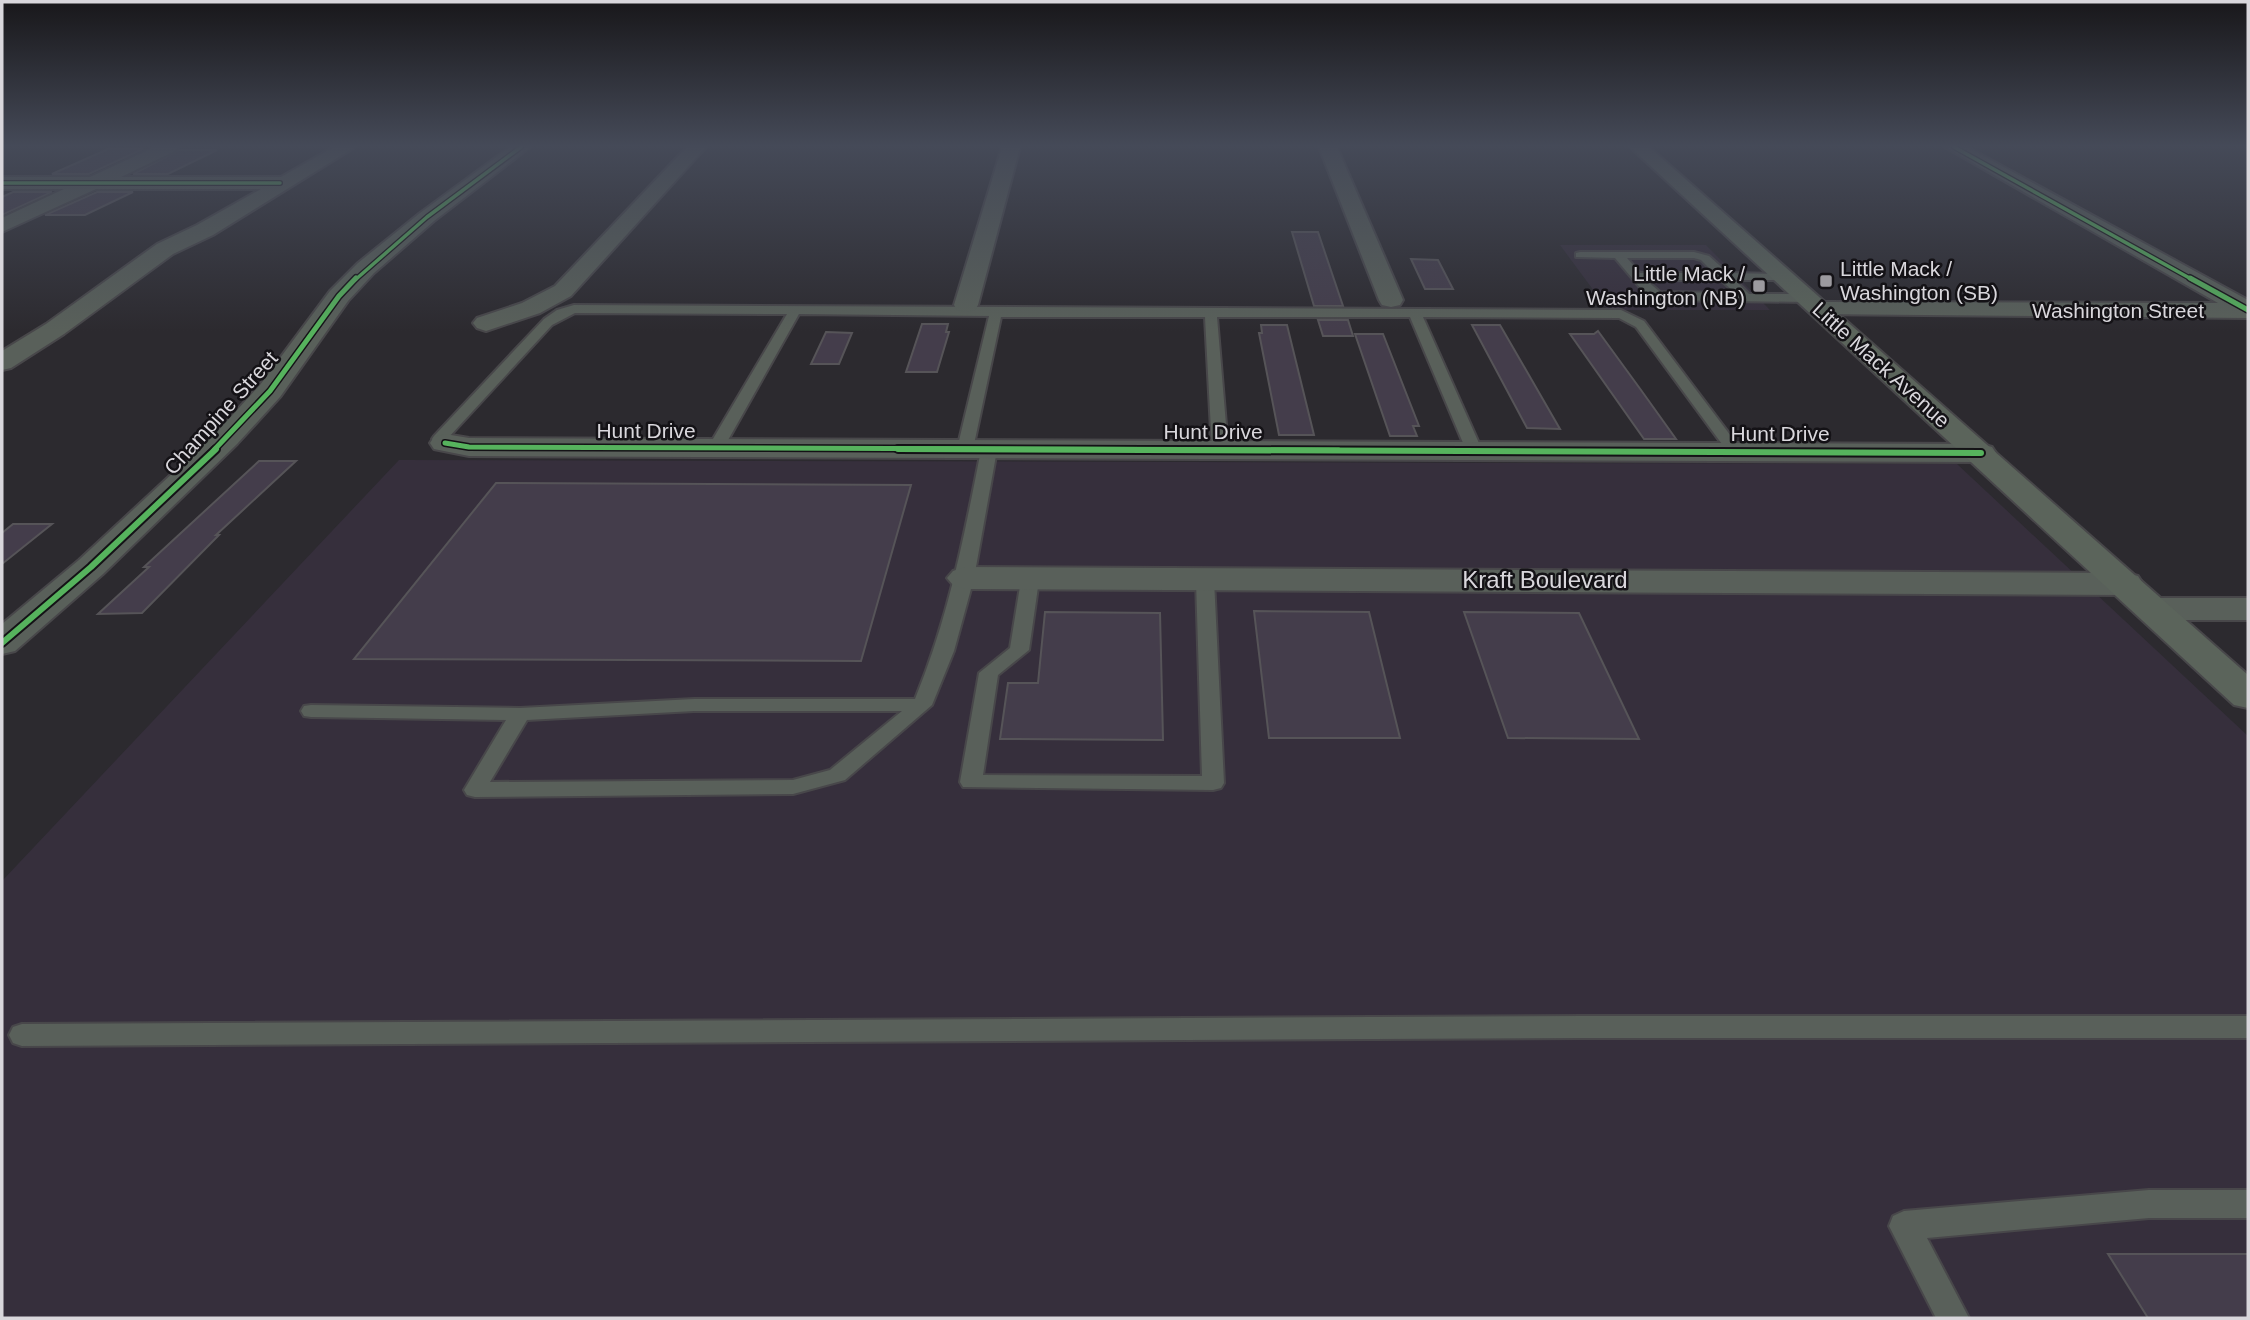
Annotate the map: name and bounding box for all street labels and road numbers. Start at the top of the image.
street label: Little Mack Avenue [1808,297,1954,432]
street label: Washington Street [2032,299,2204,322]
street label: Champine Street [159,346,282,479]
street label: Hunt Drive [596,419,696,442]
street label: Hunt Drive [1163,420,1263,443]
street label: Hunt Drive [1730,422,1830,445]
street label: Kraft Boulevard [1462,566,1628,593]

